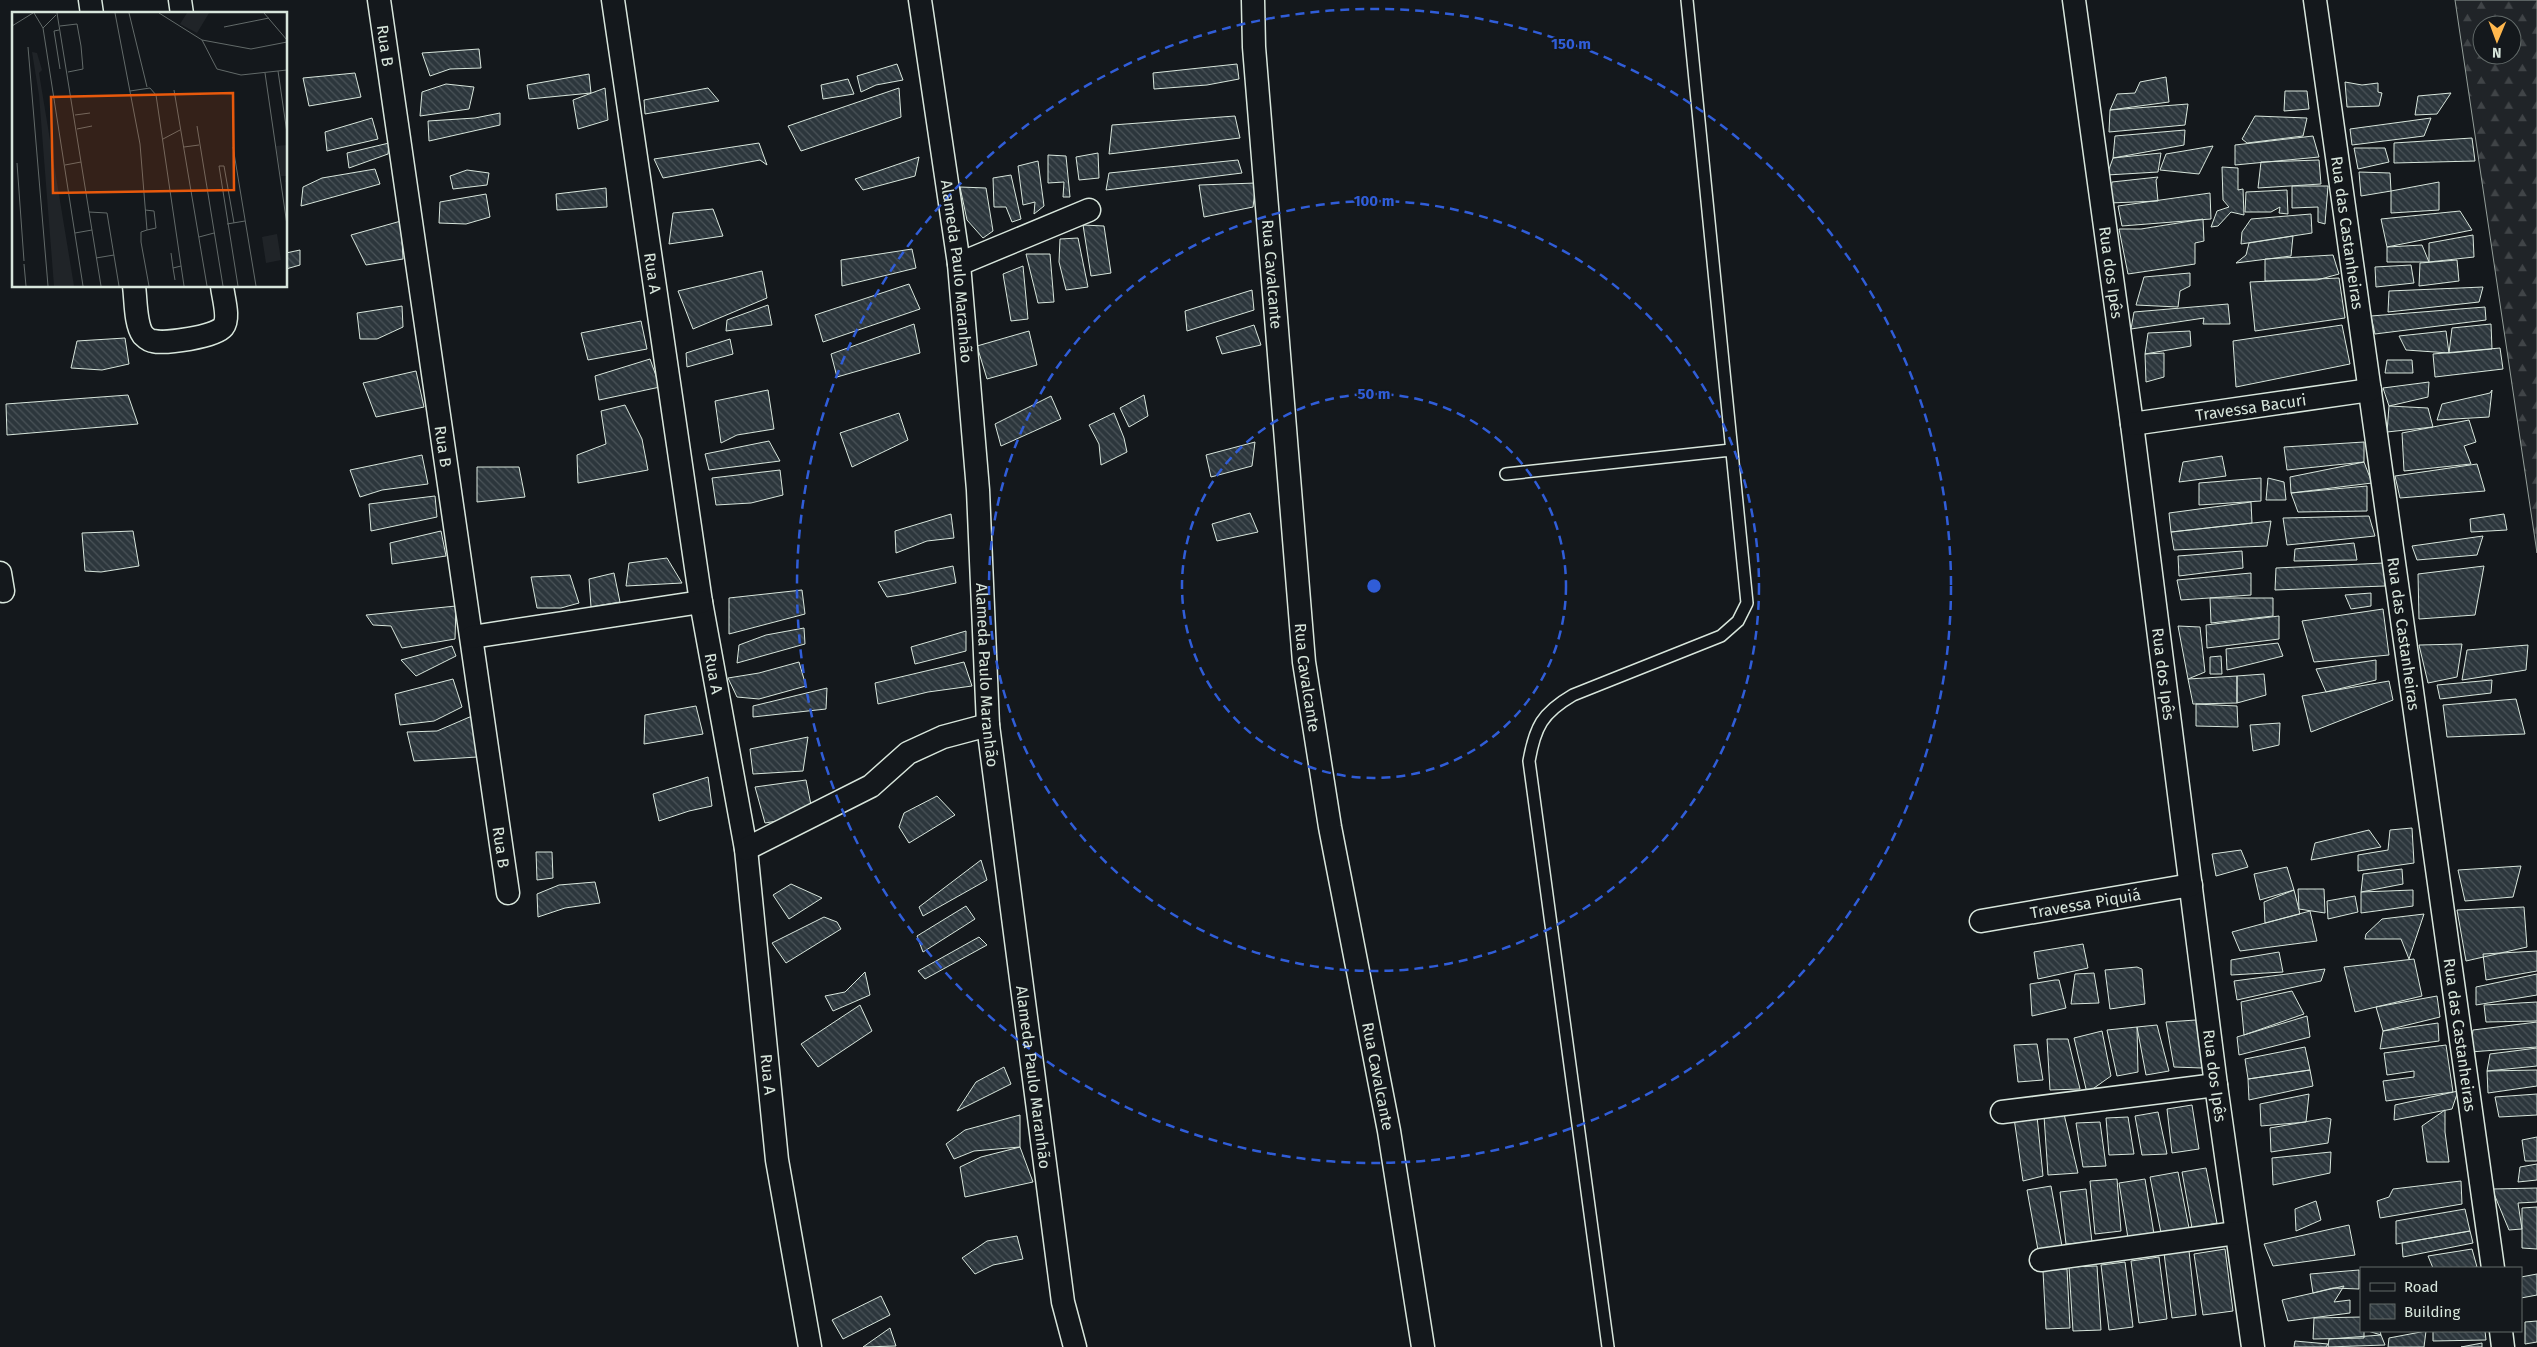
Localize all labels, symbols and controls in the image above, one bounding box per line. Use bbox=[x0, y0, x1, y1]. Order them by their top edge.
inset map bbox=[12, 12, 288, 288]
north arrow bbox=[2472, 15, 2522, 65]
street label: Rua B bbox=[373, 24, 398, 68]
text: 150 m bbox=[1551, 35, 1591, 53]
text: N bbox=[2492, 44, 2502, 61]
street label: Rua das Castanheiras bbox=[2327, 155, 2367, 311]
street label: Alameda Paulo Maranhão bbox=[937, 178, 976, 364]
text: 100 m bbox=[1354, 192, 1394, 210]
street label: Rua Cavalcante bbox=[1258, 219, 1286, 330]
street label: Rua dos Ipês bbox=[2095, 225, 2126, 320]
street label: Rua A bbox=[640, 251, 665, 296]
text: 50 m bbox=[1357, 385, 1391, 403]
street label: Travessa Bacuri bbox=[2194, 390, 2308, 425]
street label: Rua B bbox=[431, 424, 455, 469]
street label: Rua das Castanheiras bbox=[2383, 556, 2424, 712]
centre of rings bbox=[1365, 577, 1383, 595]
street label: Alameda Paulo Maranhão bbox=[972, 583, 1002, 768]
street label: Rua Cavalcante bbox=[1291, 622, 1324, 734]
street label: Rua dos Ipês bbox=[2148, 627, 2179, 721]
street label: Rua A bbox=[700, 652, 727, 696]
street label: Rua B bbox=[489, 825, 513, 870]
street label: Travessa Piquiá bbox=[2029, 885, 2142, 922]
street label: Rua das Castanheiras bbox=[2440, 957, 2480, 1113]
street label: Alameda Paulo Maranhão bbox=[1012, 984, 1055, 1170]
street label: Rua Cavalcante bbox=[1358, 1021, 1398, 1132]
street label: Rua dos Ipês bbox=[2199, 1028, 2230, 1123]
street label: Rua A bbox=[756, 1053, 780, 1097]
legend bbox=[2360, 1267, 2522, 1332]
text: Road bbox=[2404, 1278, 2439, 1296]
text: Building bbox=[2404, 1303, 2460, 1321]

